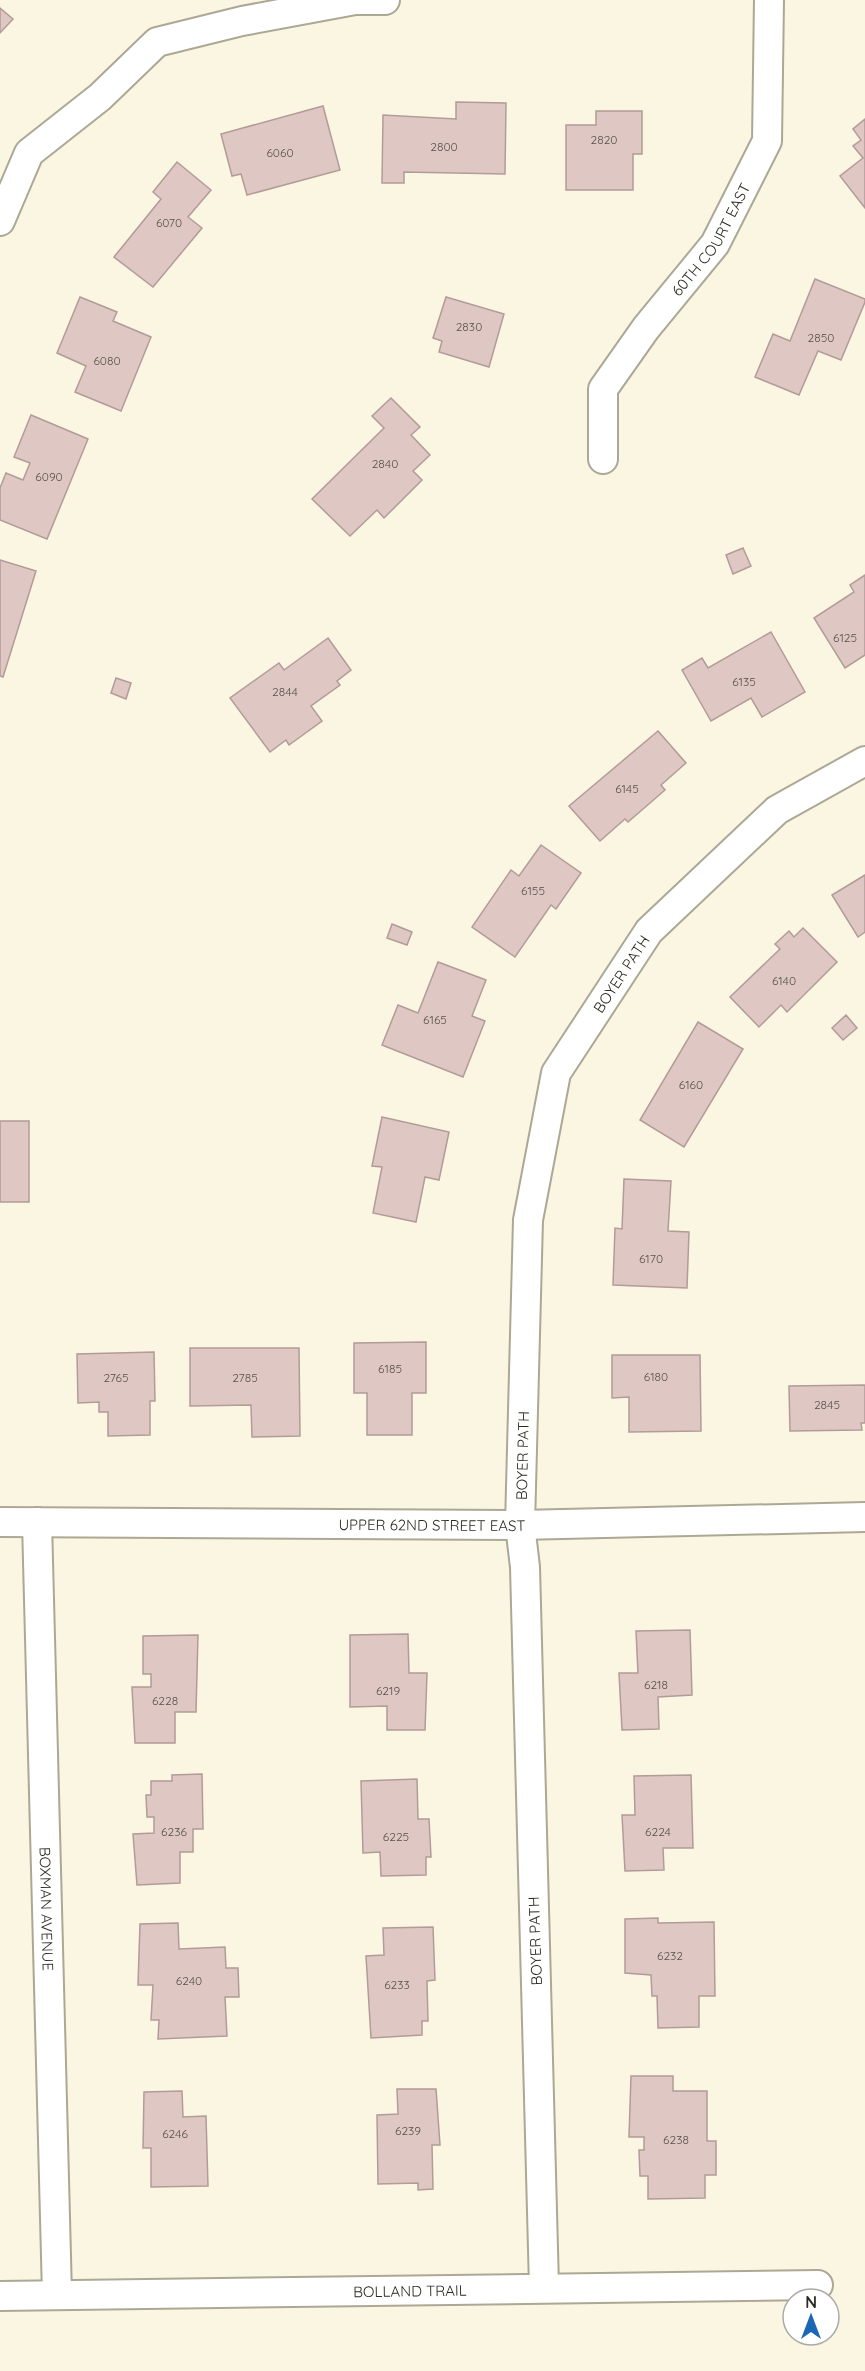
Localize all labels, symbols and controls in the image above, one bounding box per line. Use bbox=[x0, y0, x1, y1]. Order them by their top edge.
house number: 2820 bbox=[591, 132, 617, 147]
house number: 2800 bbox=[430, 139, 458, 154]
house number: 6060 bbox=[266, 145, 294, 160]
street label: 60TH COURT EAST bbox=[667, 180, 754, 300]
house number: 6070 bbox=[156, 215, 182, 230]
house number: 2830 bbox=[456, 319, 482, 334]
house number: 2850 bbox=[808, 330, 834, 345]
house number: 6080 bbox=[93, 353, 121, 368]
house number: 2840 bbox=[372, 456, 398, 471]
house number: 6090 bbox=[35, 469, 63, 484]
house number: 6125 bbox=[833, 630, 857, 645]
house number: 6135 bbox=[732, 674, 756, 689]
house number: 2844 bbox=[272, 684, 298, 699]
house number: 6145 bbox=[615, 781, 639, 796]
house number: 6155 bbox=[521, 883, 545, 898]
street label: BOYER PATH bbox=[589, 931, 653, 1016]
house number: 6140 bbox=[772, 973, 796, 988]
house number: 6165 bbox=[423, 1012, 447, 1027]
house number: 6160 bbox=[679, 1077, 703, 1092]
house number: 6170 bbox=[639, 1251, 663, 1266]
house number: 6185 bbox=[378, 1361, 402, 1376]
house number: 6180 bbox=[644, 1369, 668, 1384]
house number: 2765 bbox=[103, 1370, 129, 1385]
house number: 2785 bbox=[232, 1370, 258, 1385]
house number: 2845 bbox=[814, 1397, 840, 1412]
street label: BOYER PATH bbox=[511, 1411, 532, 1500]
street label: UPPER 62ND STREET EAST bbox=[338, 1514, 526, 1535]
house number: 6218 bbox=[644, 1677, 668, 1692]
house number: 6219 bbox=[376, 1683, 400, 1698]
house number: 6228 bbox=[152, 1693, 178, 1708]
house number: 6236 bbox=[161, 1824, 187, 1839]
house number: 6224 bbox=[645, 1824, 671, 1839]
house number: 6225 bbox=[383, 1829, 409, 1844]
street label: BOXMAN AVENUE bbox=[36, 1847, 58, 1971]
street label: BOYER PATH bbox=[524, 1896, 546, 1986]
house number: 6232 bbox=[657, 1948, 683, 1963]
house number: 6240 bbox=[176, 1973, 202, 1988]
house number: 6233 bbox=[384, 1977, 410, 1992]
house number: 6239 bbox=[395, 2123, 421, 2138]
house number: 6246 bbox=[162, 2126, 188, 2141]
house number: 6238 bbox=[663, 2132, 689, 2147]
street label: BOLLAND TRAIL bbox=[353, 2280, 467, 2301]
north arrow bbox=[781, 2287, 841, 2347]
text: N bbox=[805, 2292, 817, 2312]

